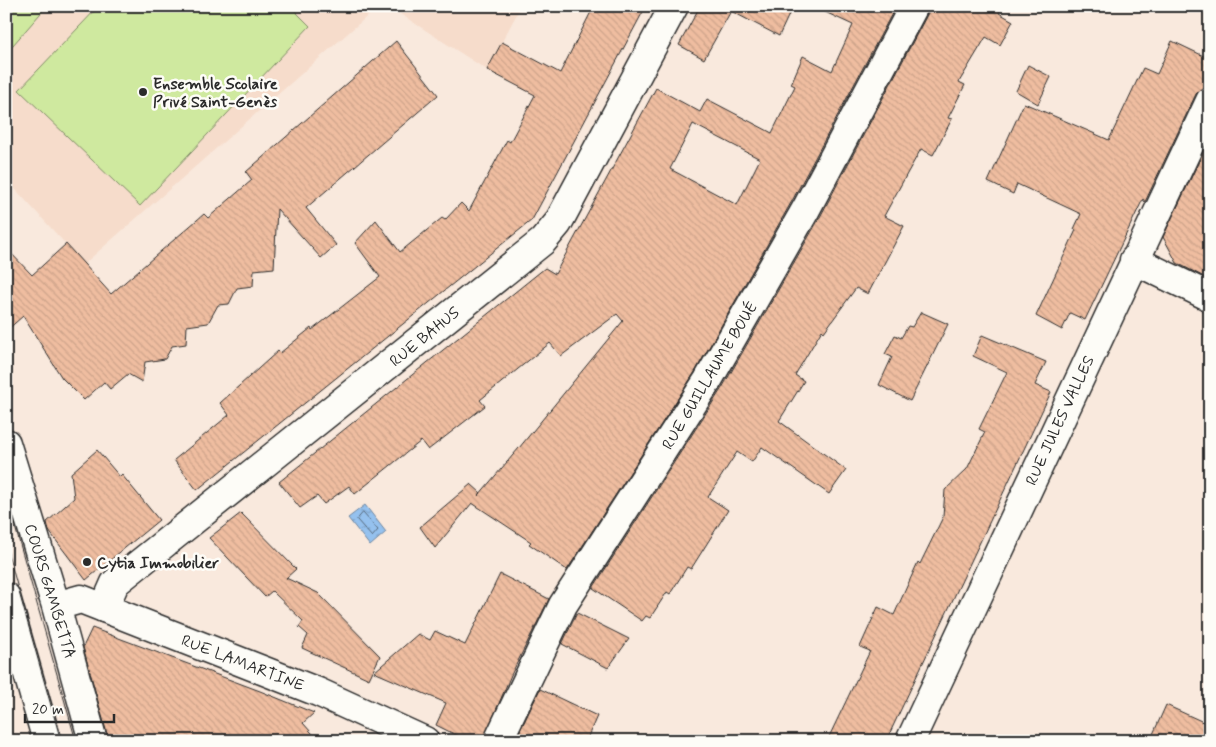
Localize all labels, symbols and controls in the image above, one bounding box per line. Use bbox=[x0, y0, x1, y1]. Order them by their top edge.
place label: Ensemble Scolaire Privé Saint-Genès bbox=[153, 74, 278, 113]
marker: Ensemble Scolaire Privé Saint-Genès bbox=[137, 86, 149, 98]
street label: RUE GUILLAUME BOUÉ bbox=[658, 298, 763, 454]
street label: RUE BAHUS bbox=[386, 303, 464, 372]
street label: RUE JULES VALLES bbox=[1021, 352, 1100, 489]
street label: COURS GAMBETTA bbox=[19, 521, 80, 661]
place label: Cytia Immobilier bbox=[97, 553, 219, 574]
marker: Cytia Immobilier bbox=[81, 556, 93, 568]
street label: RUE LAMARTINE bbox=[178, 630, 307, 697]
scale bar bbox=[25, 692, 114, 724]
text: 20 m bbox=[32, 700, 64, 720]

